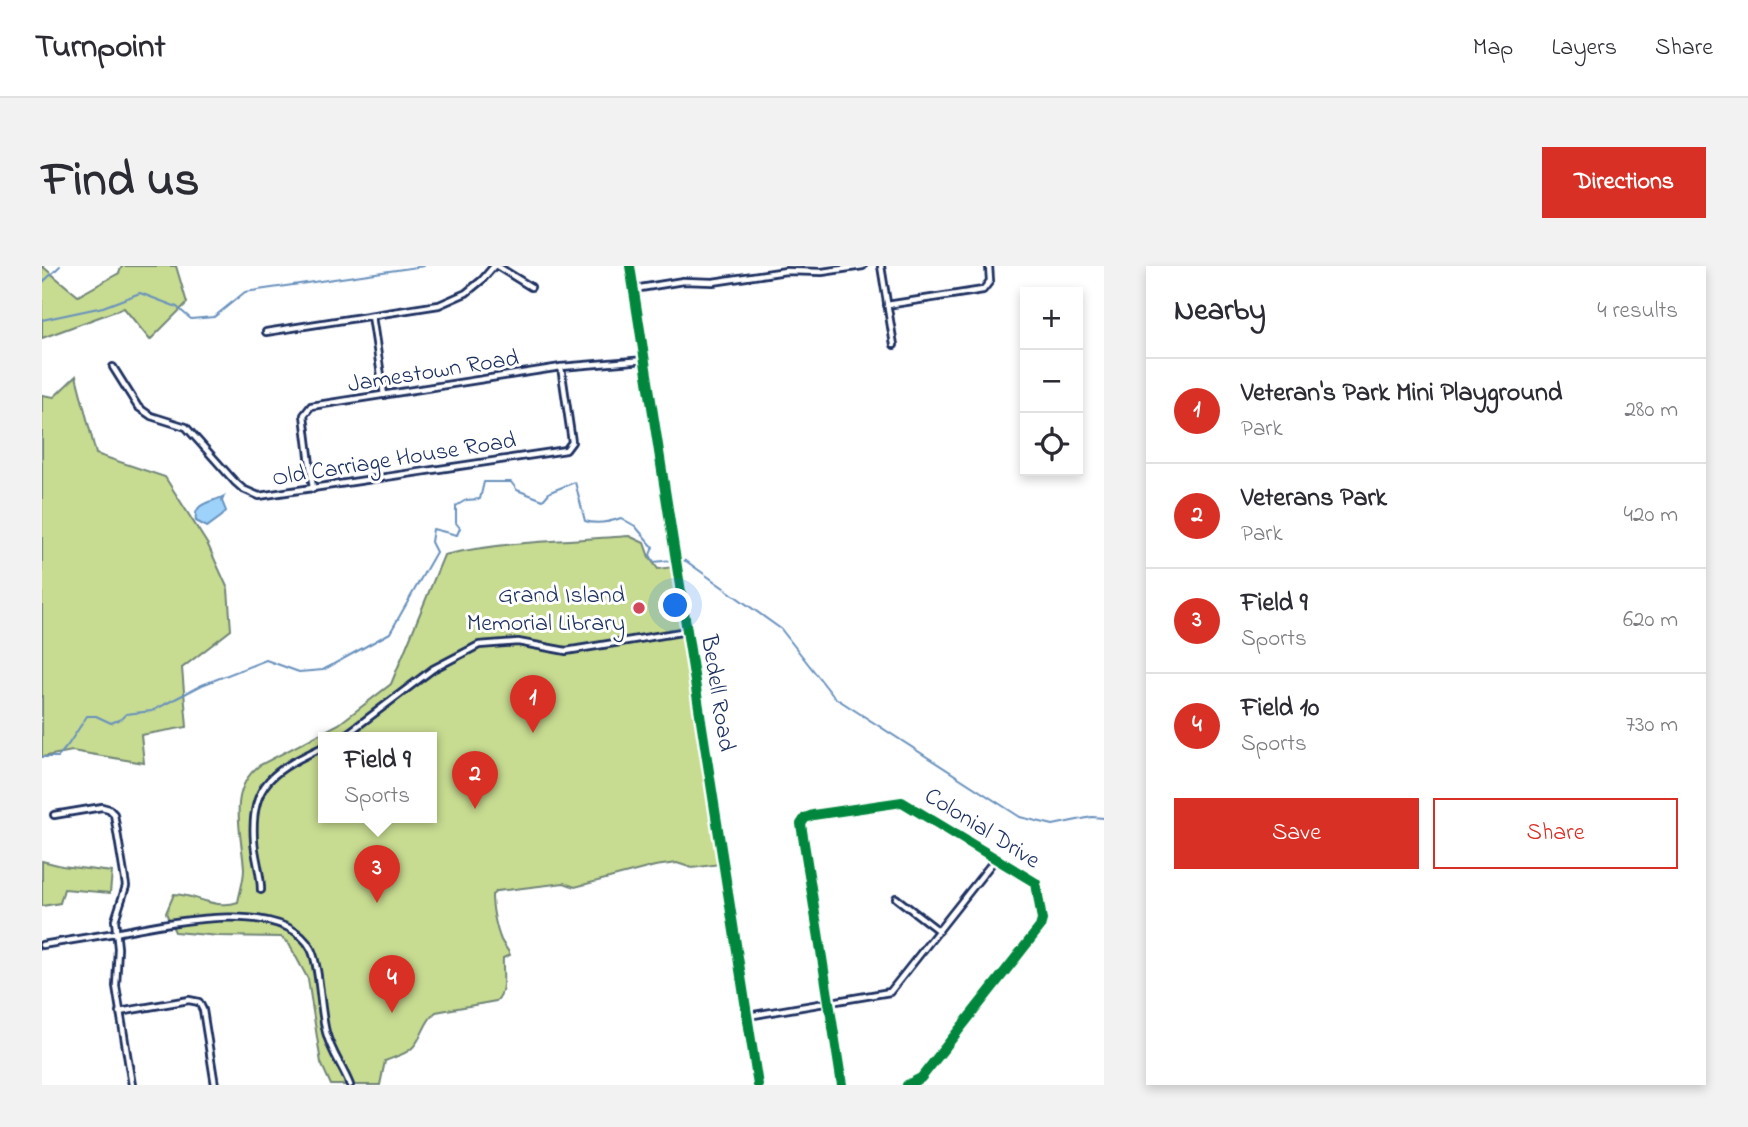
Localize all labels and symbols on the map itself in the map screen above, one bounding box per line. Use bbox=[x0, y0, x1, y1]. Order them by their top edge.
street label: Jamestown Road bbox=[345, 342, 522, 403]
street label: Old Carriage House Road bbox=[270, 424, 519, 497]
place label: Grand Island Memorial Library bbox=[467, 579, 626, 643]
your location bbox=[658, 588, 692, 622]
marker: Grand Island Memorial Library bbox=[631, 600, 647, 616]
street label: Bedell Road bbox=[690, 632, 743, 755]
pin: 1 bbox=[510, 675, 556, 733]
pin: 2 bbox=[452, 751, 498, 809]
street label: Colonial Drive bbox=[917, 780, 1047, 879]
pin: 3 bbox=[354, 845, 400, 903]
pin: 4 bbox=[369, 955, 415, 1013]

